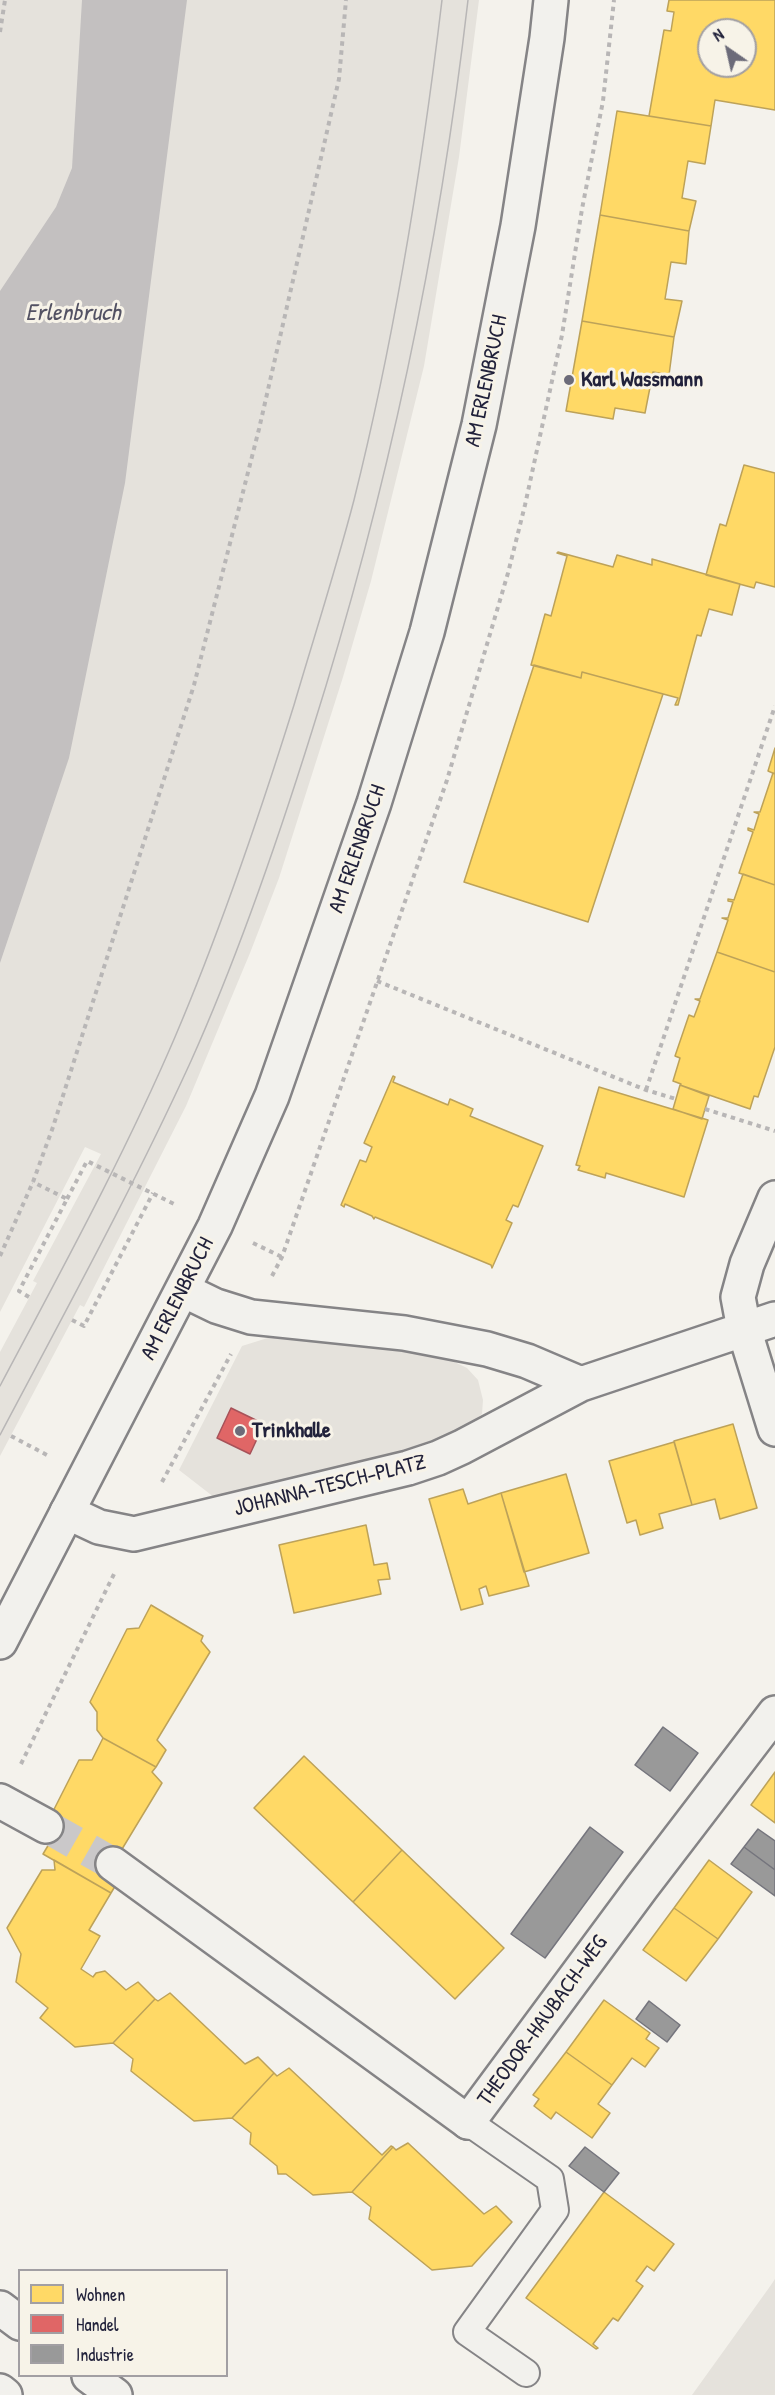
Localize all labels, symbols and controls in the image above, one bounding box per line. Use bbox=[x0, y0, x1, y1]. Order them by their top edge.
north arrow bbox=[697, 18, 757, 78]
text: N bbox=[708, 23, 728, 46]
water label: Erlenbruch bbox=[26, 300, 120, 328]
street label: AM ERLENBRUCH bbox=[460, 313, 514, 449]
place label: Karl Wassmann bbox=[581, 367, 703, 393]
marker: Karl Wassmann bbox=[562, 373, 576, 387]
street label: AM ERLENBRUCH bbox=[324, 781, 392, 917]
street label: AM ERLENBRUCH bbox=[136, 1233, 220, 1365]
place label: Trinkhalle bbox=[252, 1418, 331, 1444]
marker: Trinkhalle bbox=[233, 1424, 247, 1438]
street label: JOHANNA-TESCH-PLATZ bbox=[231, 1449, 429, 1523]
street label: THEODOR-HAUBACH-WEG bbox=[472, 1931, 614, 2111]
legend bbox=[18, 2269, 228, 2377]
text: Wohnen bbox=[76, 2282, 125, 2307]
text: Handel bbox=[76, 2312, 119, 2337]
text: Industrie bbox=[76, 2342, 134, 2367]

